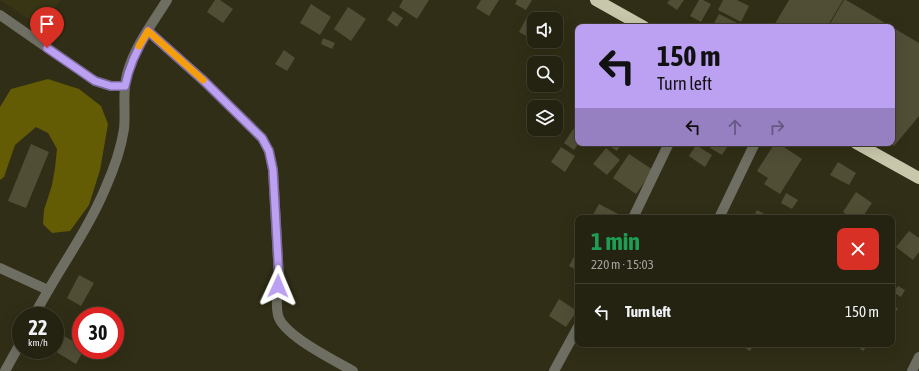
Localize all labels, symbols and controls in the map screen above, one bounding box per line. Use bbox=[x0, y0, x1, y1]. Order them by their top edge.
pin bbox=[30, 7.0, 64, 48]
map controls bbox=[527, 12, 563, 136]
button: sound bbox=[527, 12, 563, 48]
icon: arrive bbox=[36, 13, 58, 35]
icon: left bbox=[591, 40, 643, 92]
text: 150 m bbox=[657, 40, 720, 72]
button: search bbox=[527, 56, 563, 92]
text: Turn left bbox=[657, 73, 712, 94]
button: layers bbox=[527, 100, 563, 136]
icon: left bbox=[682, 116, 704, 138]
icon: ahead bbox=[724, 116, 746, 138]
icon: right bbox=[766, 116, 788, 138]
text: 1 min bbox=[591, 228, 640, 255]
button: close bbox=[837, 228, 879, 270]
text: 220 m · 15:03 bbox=[591, 257, 654, 272]
position arrow bbox=[257, 265, 299, 307]
icon: left bbox=[591, 301, 613, 323]
text: Turn left bbox=[625, 303, 671, 320]
text: 150 m bbox=[845, 303, 879, 320]
speed limit sign: 30 bbox=[72, 307, 124, 359]
text: 22 bbox=[29, 316, 47, 339]
text: km/h bbox=[28, 337, 48, 348]

